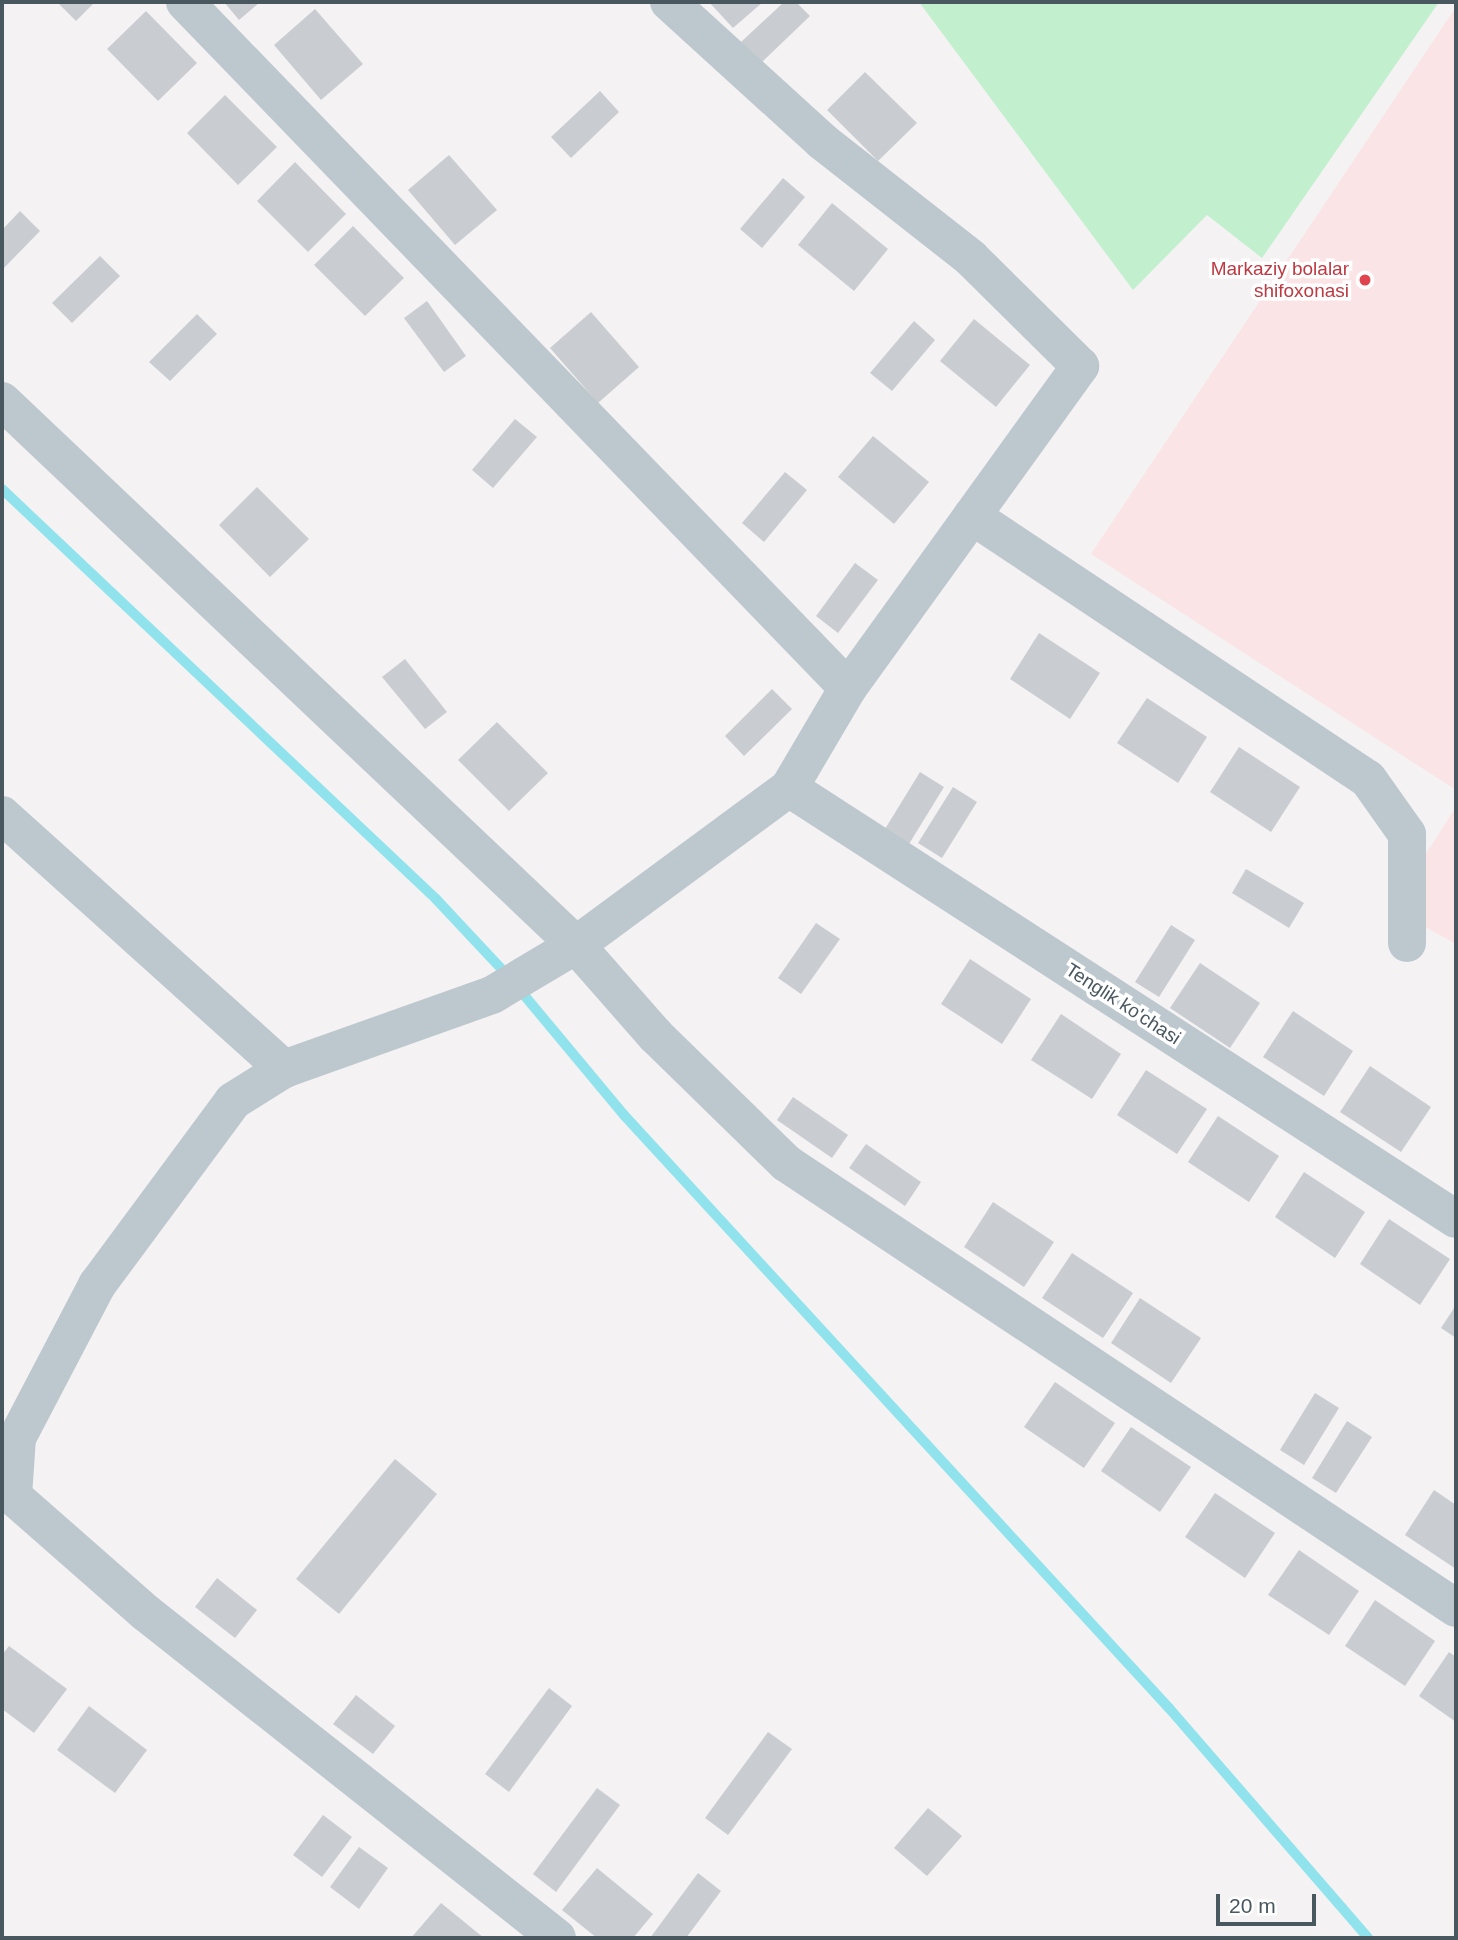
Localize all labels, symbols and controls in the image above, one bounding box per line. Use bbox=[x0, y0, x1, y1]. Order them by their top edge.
place label: Markaziy bolalar shifoxonasi bbox=[1211, 258, 1349, 302]
marker: Markaziy bolalar shifoxonasi bbox=[1355, 270, 1375, 290]
street label: Tenglik ko'chasi bbox=[1061, 958, 1185, 1050]
scale bar bbox=[1220, 1881, 1320, 1925]
text: 20 m bbox=[1229, 1894, 1276, 1917]

